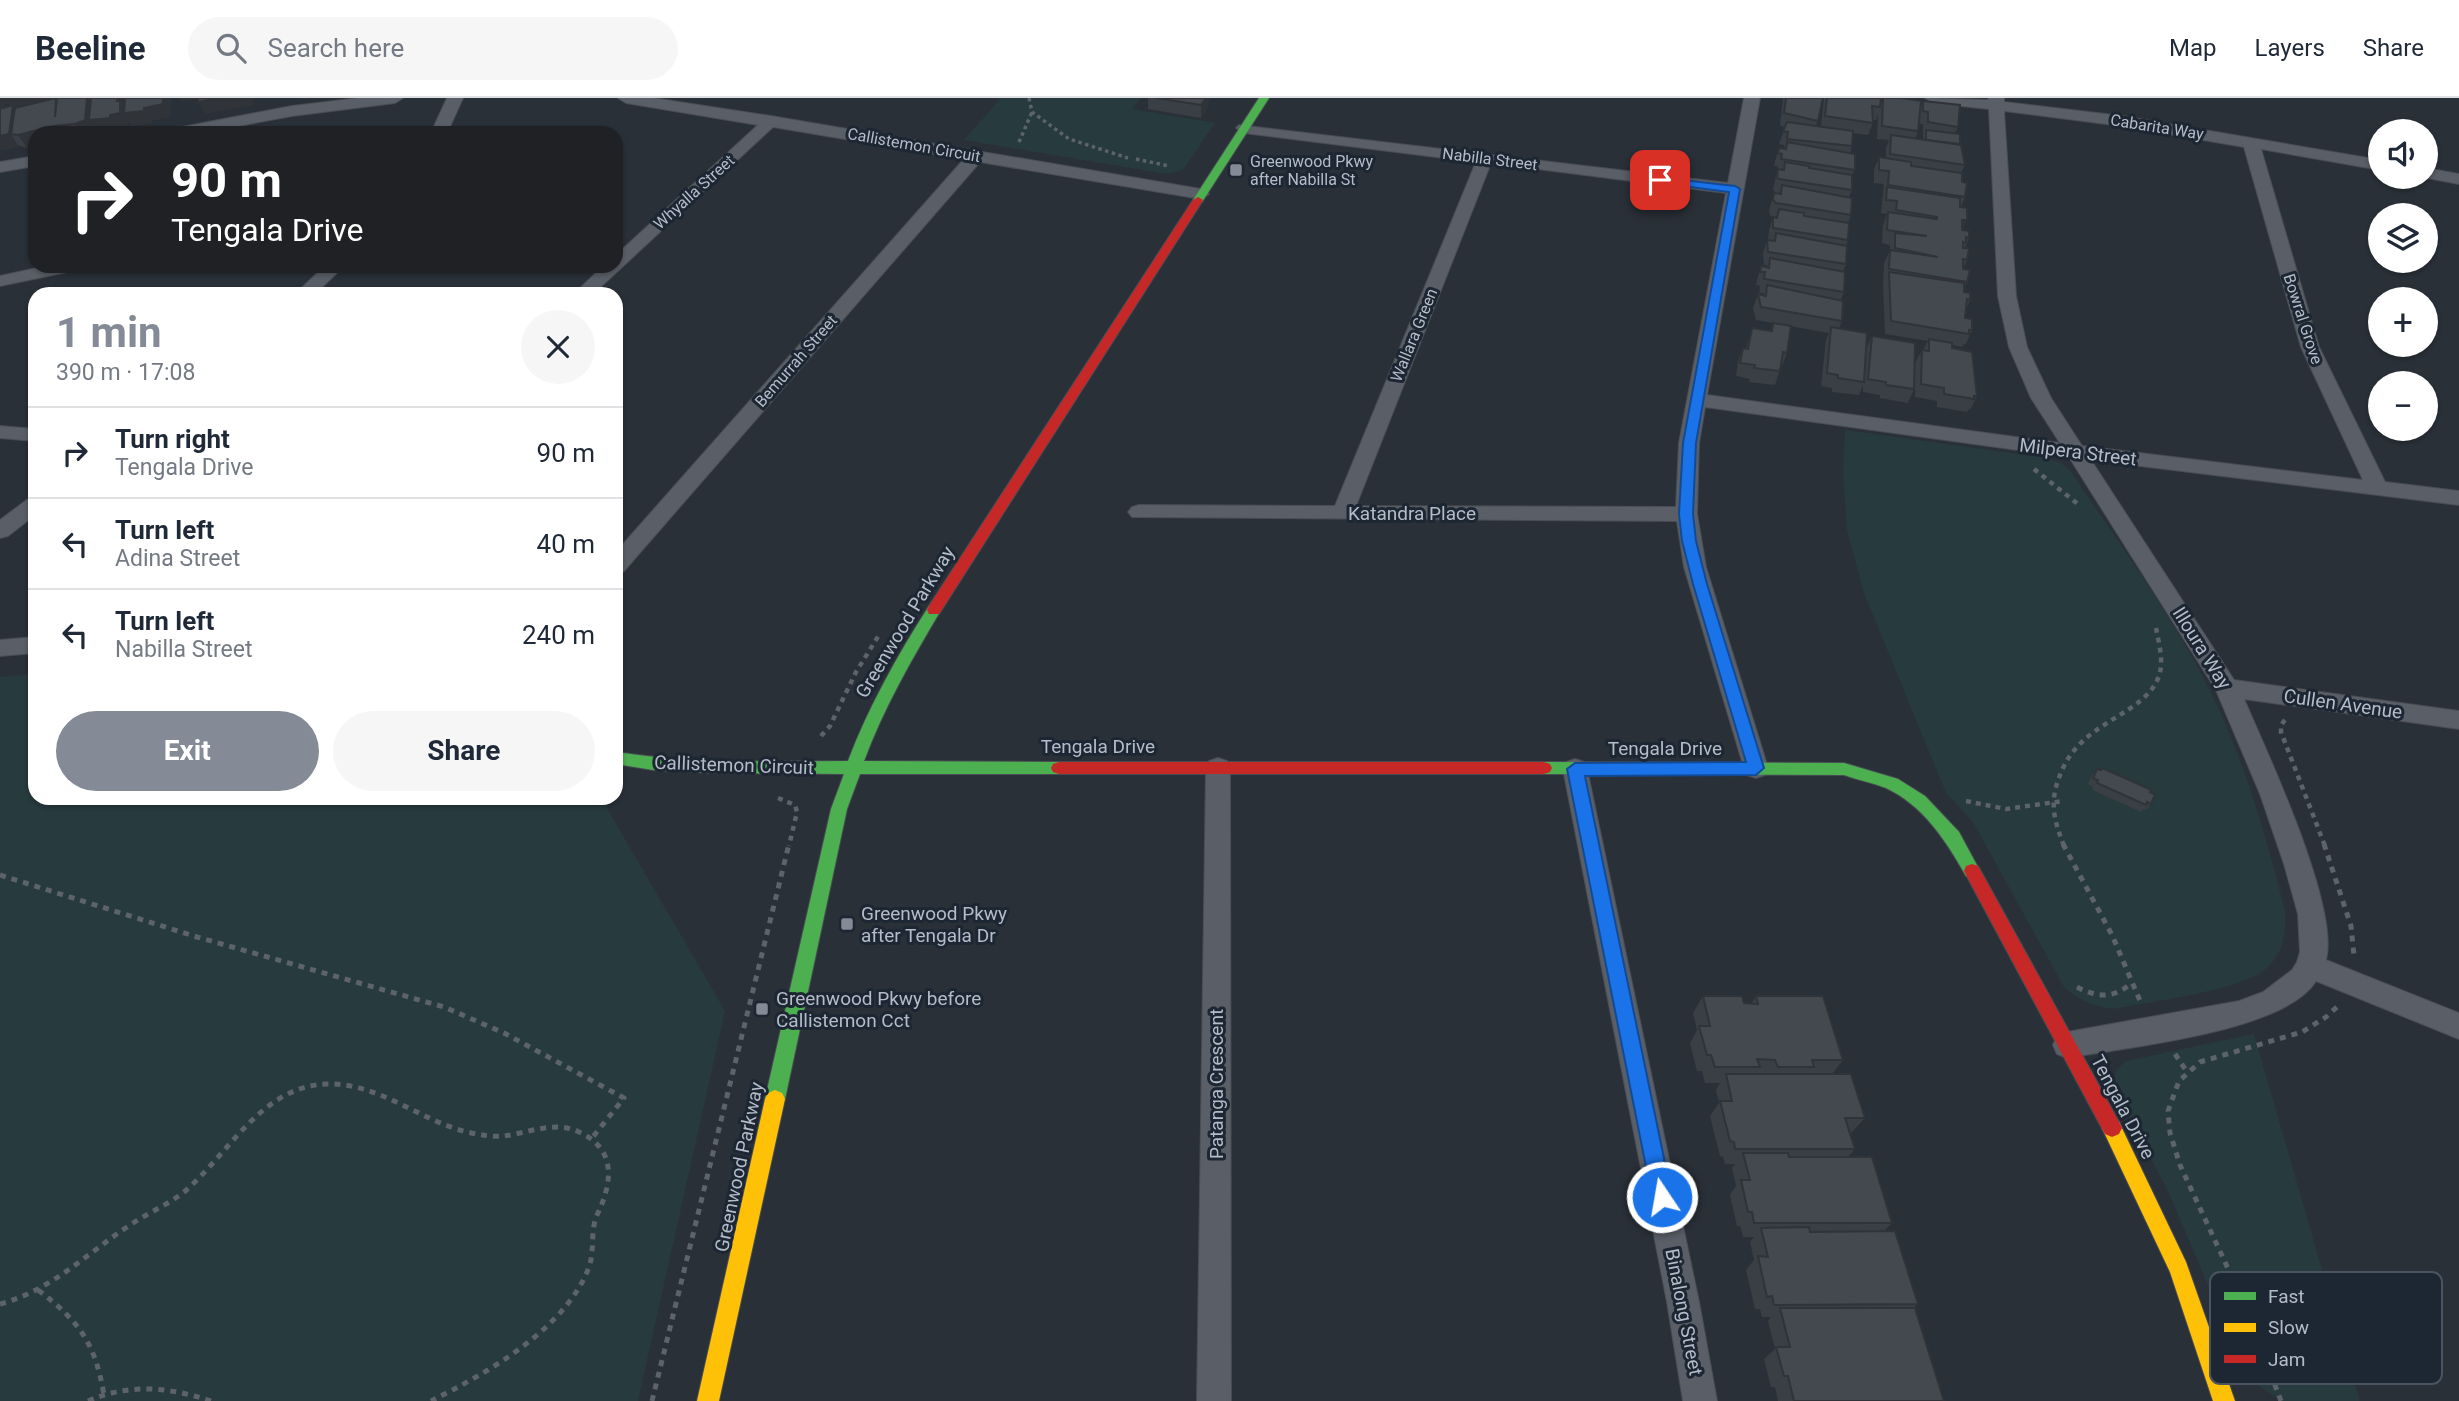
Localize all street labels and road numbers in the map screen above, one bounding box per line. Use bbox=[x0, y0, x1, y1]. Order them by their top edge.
street label: Cabarita Way bbox=[2109, 110, 2205, 144]
street label: Callistemon Circuit bbox=[846, 124, 982, 166]
street label: Nabilla Street bbox=[1441, 144, 1539, 174]
street label: Whyalla Street bbox=[650, 151, 738, 233]
street label: Bowral Grove bbox=[2279, 271, 2327, 367]
street label: Wallara Green bbox=[1387, 286, 1441, 384]
street label: Bemurrah Street bbox=[751, 311, 841, 411]
street label: Milpera Street bbox=[2018, 433, 2138, 471]
street label: Katandra Place bbox=[1348, 502, 1476, 525]
street label: Greenwood Parkway bbox=[851, 542, 959, 702]
street label: Illoura Way bbox=[2168, 603, 2236, 693]
street label: Cullen Avenue bbox=[2282, 684, 2404, 724]
street label: Tengala Drive bbox=[1041, 735, 1155, 758]
street label: Tengala Drive bbox=[1608, 737, 1722, 760]
street label: Callistemon Circuit bbox=[654, 751, 814, 779]
street label: Patanga Crescent bbox=[1205, 1009, 1228, 1159]
street label: Tengala Drive bbox=[2086, 1051, 2160, 1163]
street label: Greenwood Parkway bbox=[710, 1080, 768, 1254]
street label: Binalong Street bbox=[1660, 1247, 1708, 1377]

